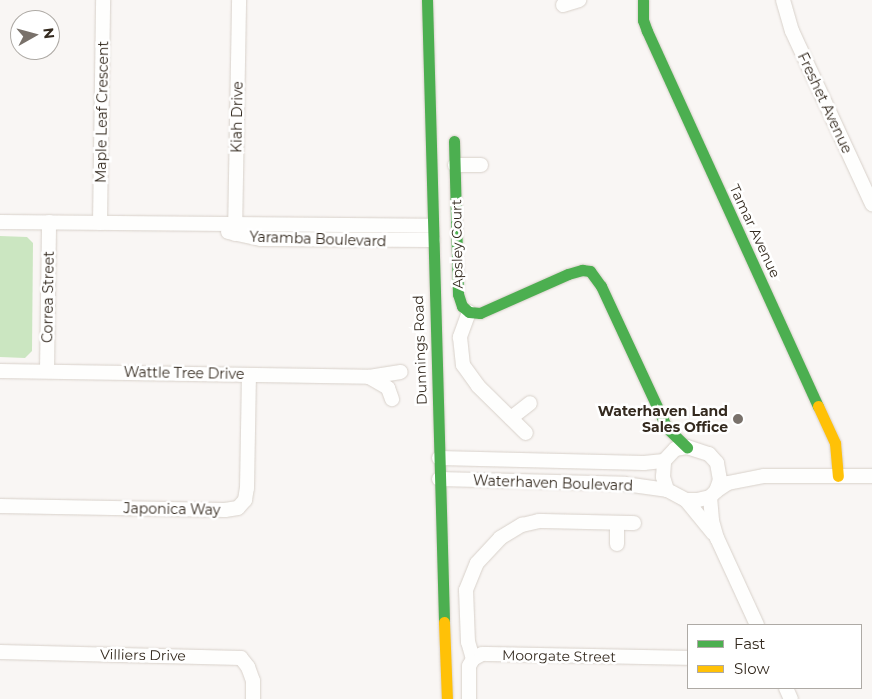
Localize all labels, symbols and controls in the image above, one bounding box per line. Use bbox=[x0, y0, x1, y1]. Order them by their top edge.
north arrow bbox=[10, 10, 60, 60]
text: N bbox=[39, 27, 59, 40]
street label: Maple Leaf Crescent bbox=[92, 41, 112, 183]
street label: Freshet Avenue bbox=[794, 50, 856, 156]
street label: Kiah Drive bbox=[228, 81, 246, 153]
street label: Tamar Avenue bbox=[726, 182, 784, 280]
street label: Apsley Court bbox=[448, 199, 466, 289]
street label: Yaramba Boulevard bbox=[249, 228, 387, 250]
street label: Correa Street bbox=[39, 251, 57, 343]
street label: Dunnings Road bbox=[410, 295, 430, 405]
street label: Wattle Tree Drive bbox=[124, 364, 244, 382]
place label: Waterhaven Land Sales Office bbox=[598, 403, 728, 436]
marker: Waterhaven Land Sales Office bbox=[732, 413, 744, 425]
street label: Waterhaven Boulevard bbox=[473, 472, 633, 494]
street label: Japonica Way bbox=[123, 500, 221, 518]
legend bbox=[687, 624, 862, 689]
text: Fast bbox=[734, 634, 765, 653]
street label: Villiers Drive bbox=[100, 646, 186, 664]
street label: Moorgate Street bbox=[502, 647, 616, 665]
text: Slow bbox=[734, 659, 770, 678]

